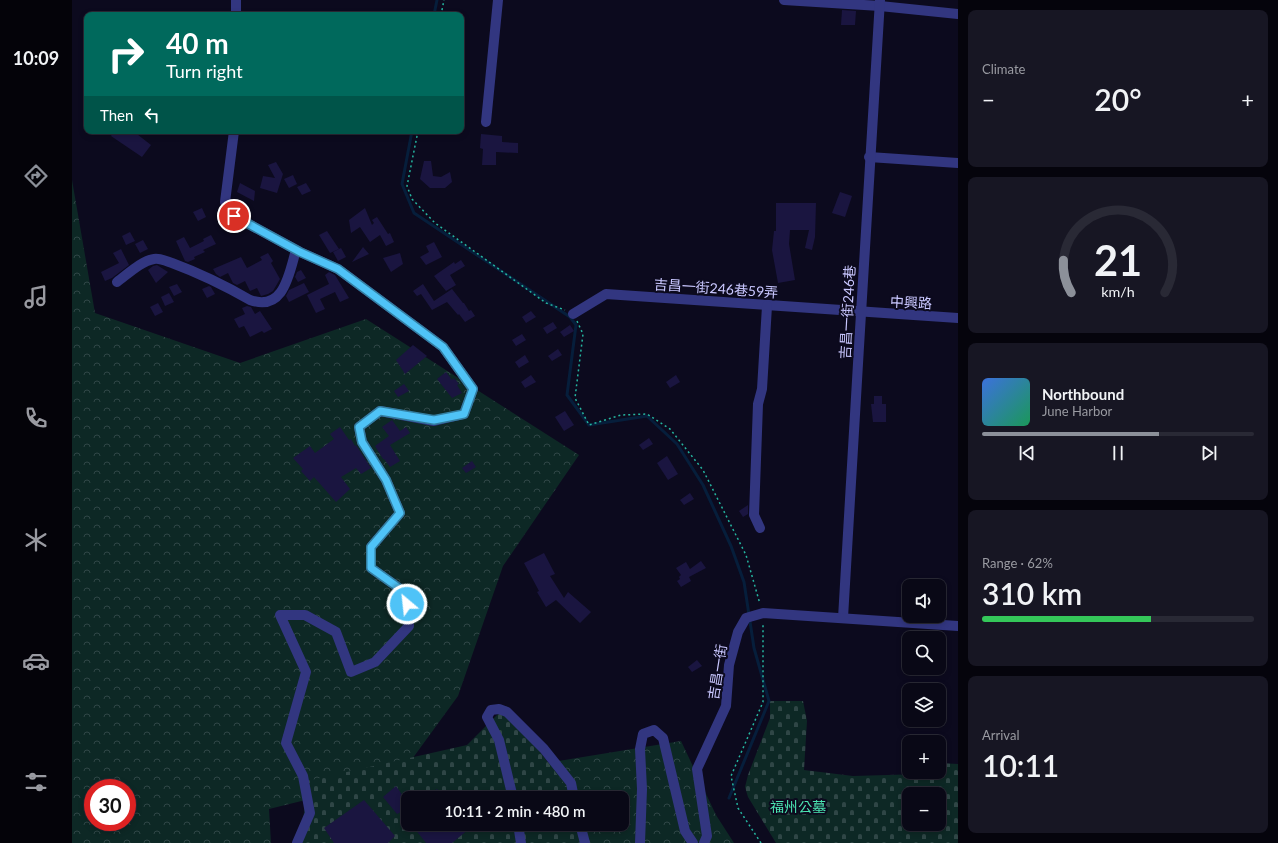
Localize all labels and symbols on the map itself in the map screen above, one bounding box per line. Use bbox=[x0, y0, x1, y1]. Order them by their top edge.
pin bbox=[217, 199, 251, 233]
street label: 吉昌一街246巷 bbox=[836, 264, 858, 360]
street label: 吉昌一街246巷59弄 bbox=[653, 275, 779, 301]
street label: 中興路 bbox=[890, 292, 932, 312]
position arrow bbox=[386, 583, 428, 625]
street label: 吉昌一街 bbox=[704, 643, 730, 701]
speed limit sign: 30 bbox=[84, 779, 136, 831]
park label: 福州公墓 bbox=[770, 798, 826, 815]

